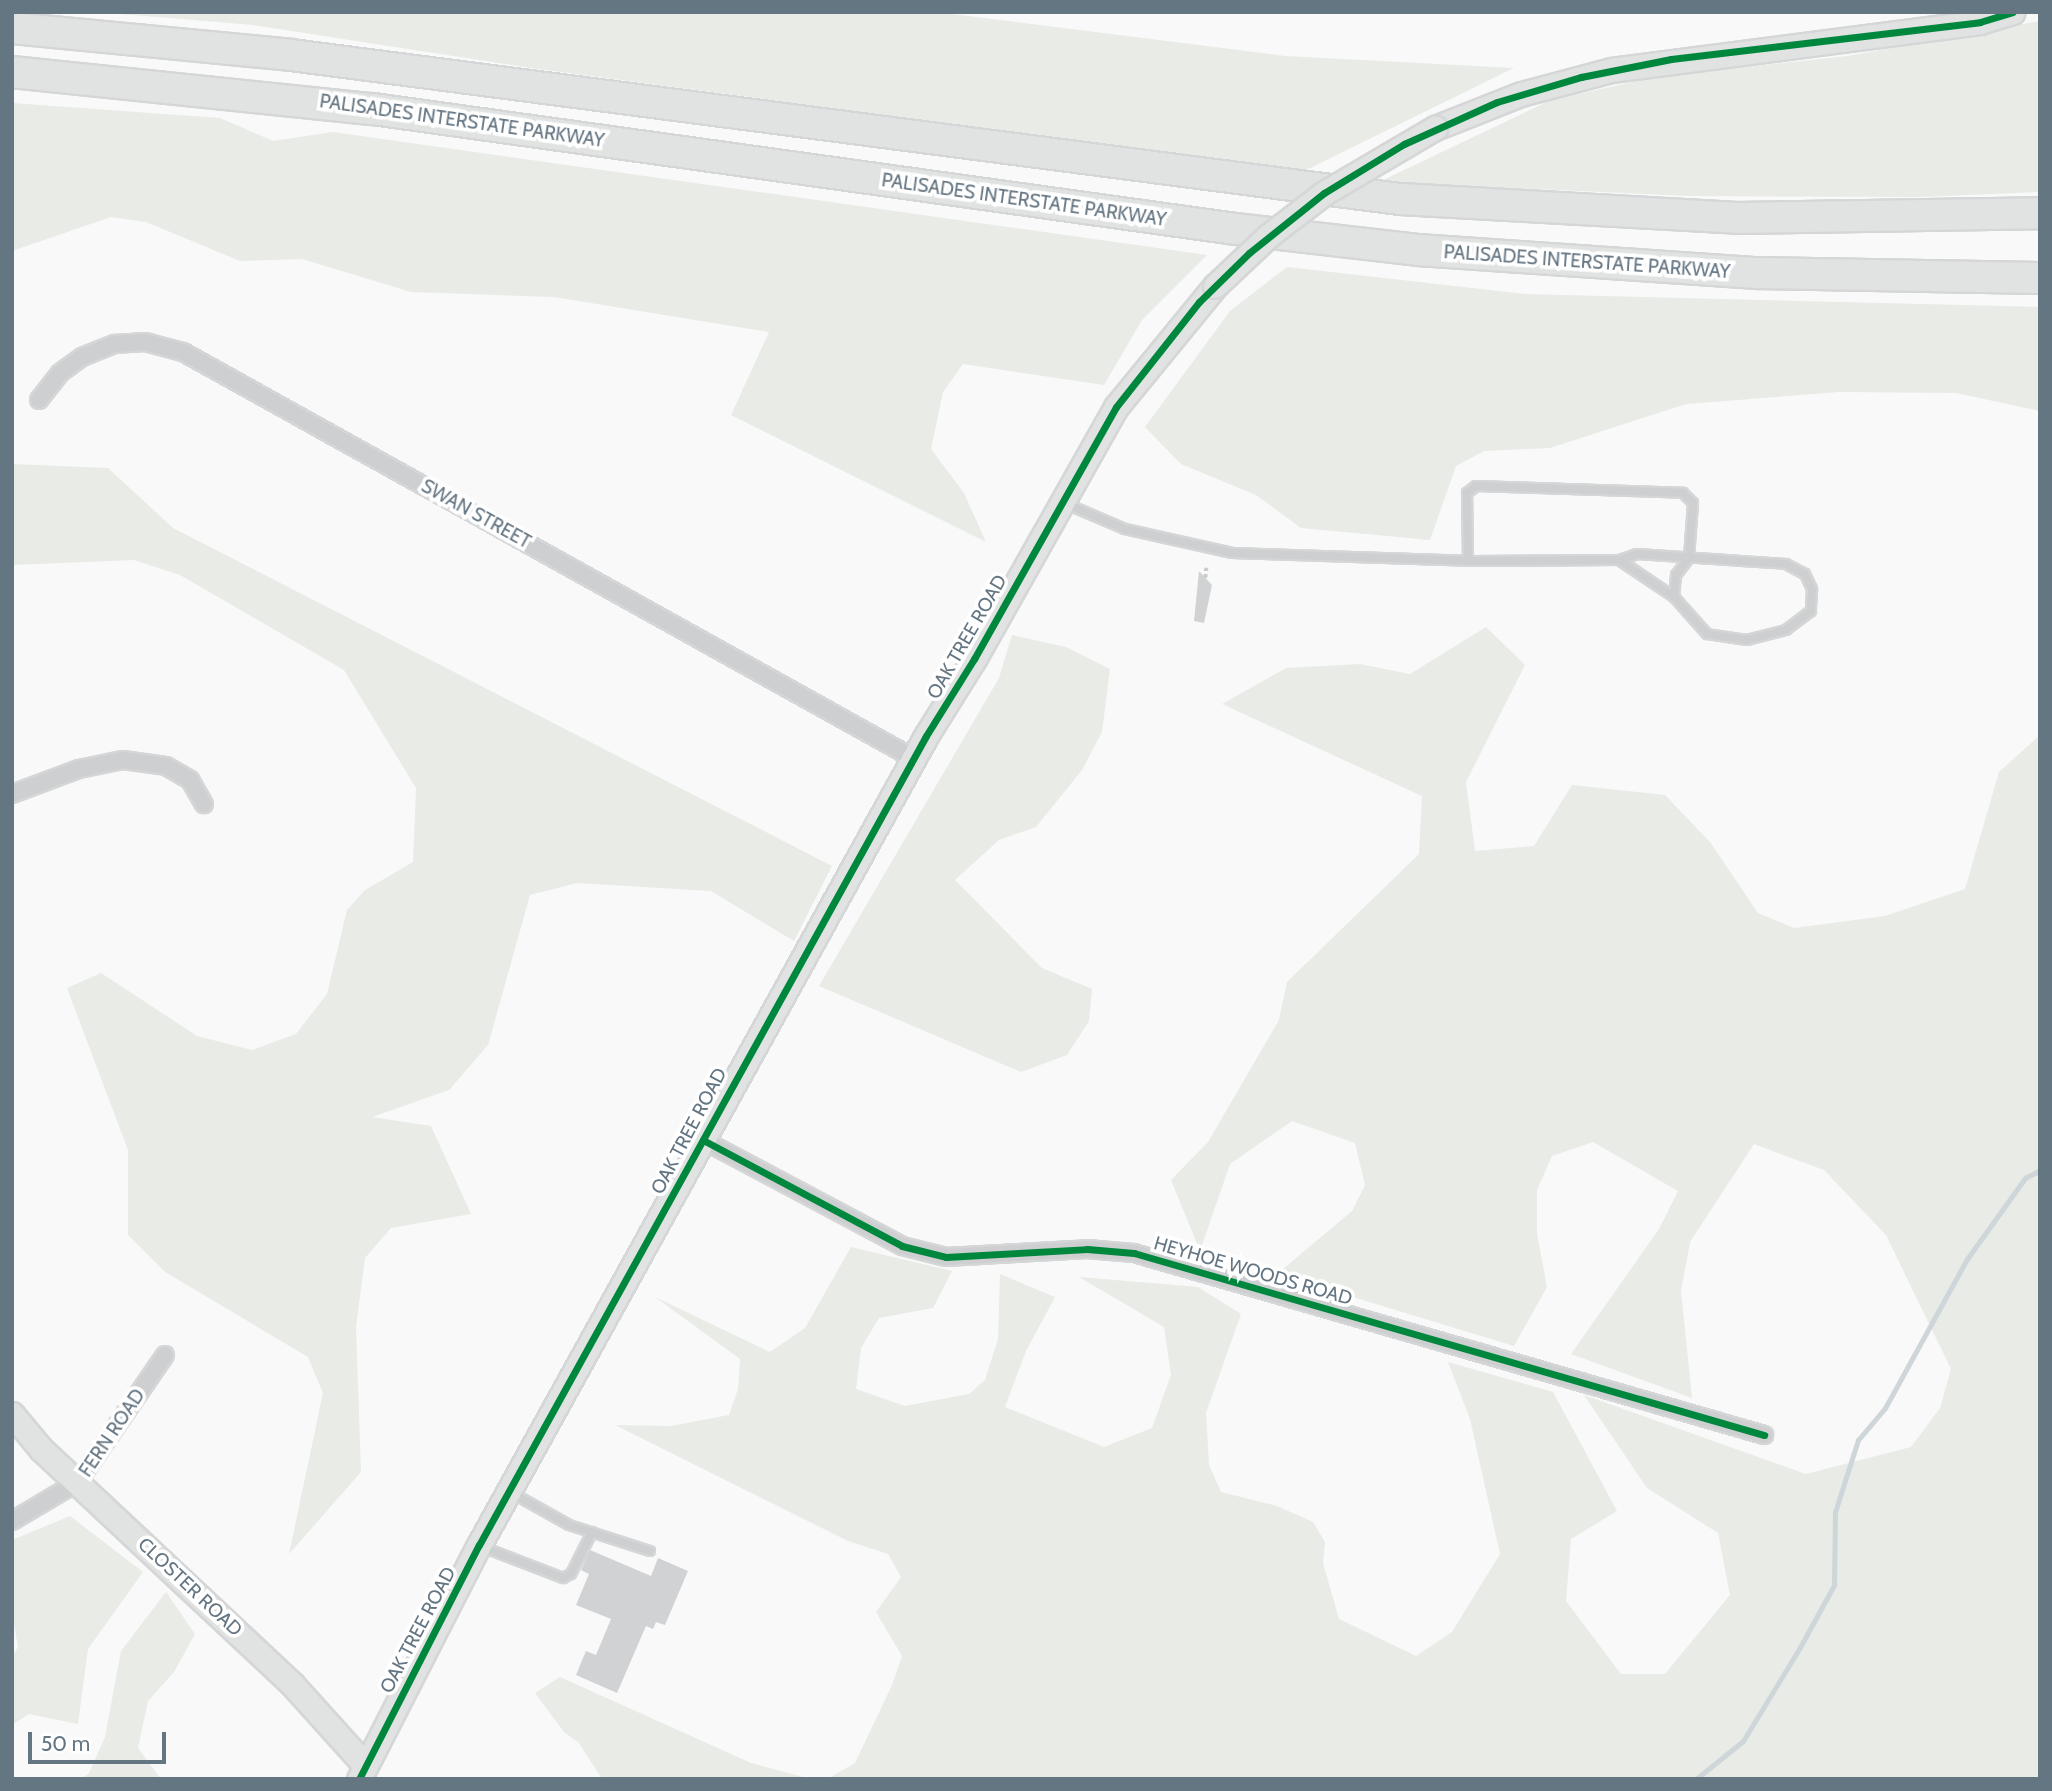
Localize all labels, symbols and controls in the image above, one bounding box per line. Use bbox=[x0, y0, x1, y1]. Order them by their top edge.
street label: PALISADES INTERSTATE PARKWAY bbox=[318, 90, 606, 152]
street label: PALISADES INTERSTATE PARKWAY bbox=[880, 169, 1168, 231]
street label: PALISADES INTERSTATE PARKWAY bbox=[1443, 241, 1731, 283]
street label: SWAN STREET bbox=[417, 475, 535, 553]
street label: OAK TREE ROAD bbox=[922, 571, 1012, 703]
street label: OAK TREE ROAD bbox=[646, 1064, 732, 1198]
street label: HEYHOE WOODS ROAD bbox=[1151, 1232, 1355, 1310]
street label: FERN ROAD bbox=[74, 1385, 150, 1481]
street label: CLOSTER ROAD bbox=[133, 1533, 247, 1641]
street label: OAK TREE ROAD bbox=[375, 1563, 461, 1697]
scale bar bbox=[32, 1718, 170, 1762]
text: 50 m bbox=[41, 1731, 90, 1756]

